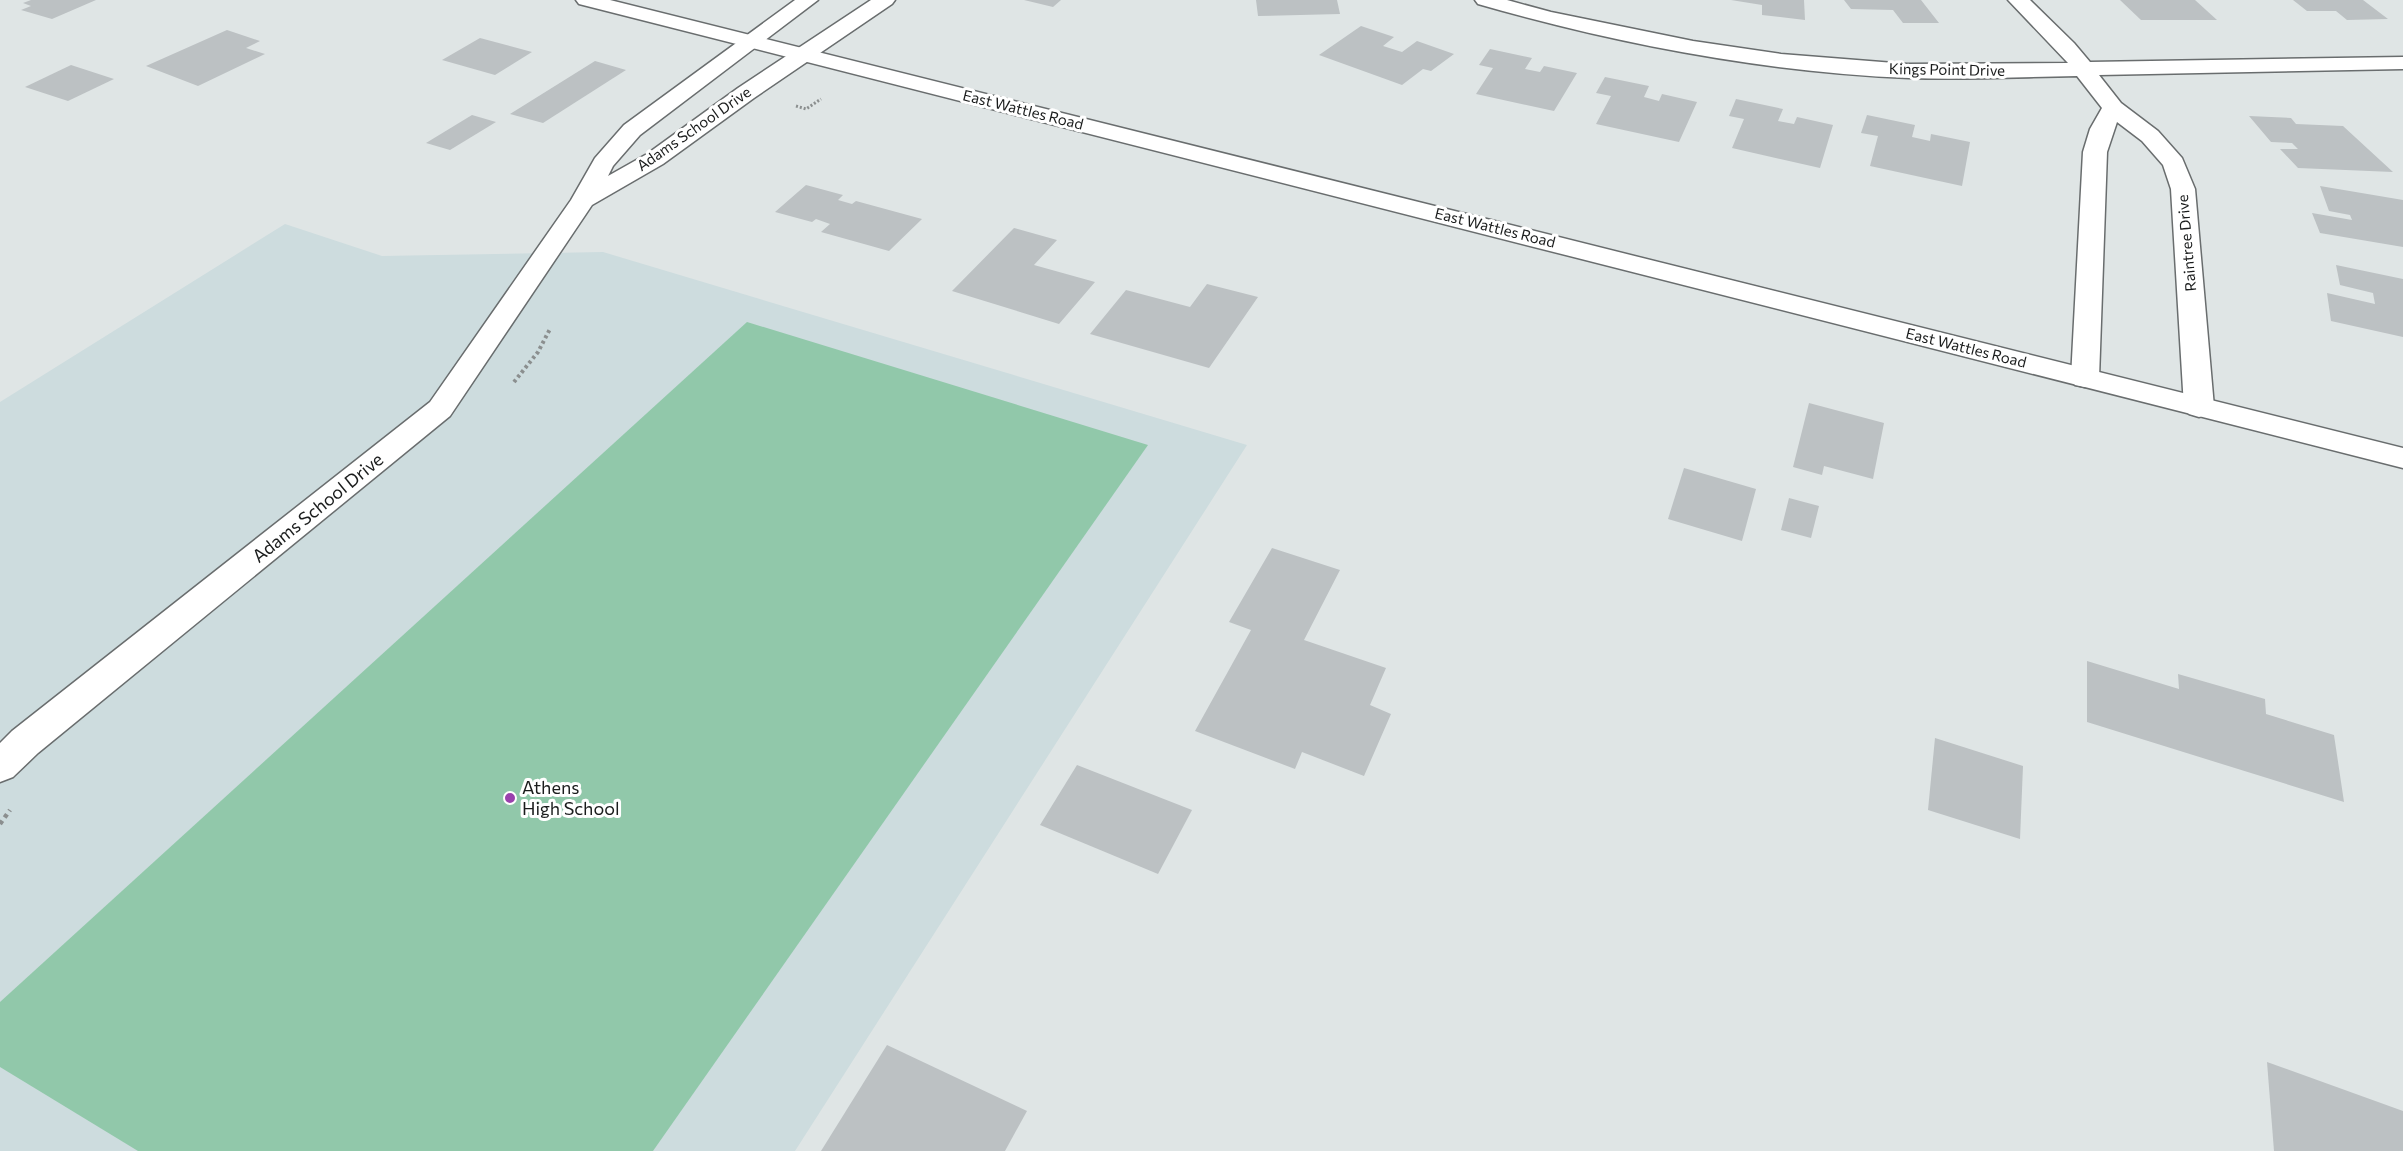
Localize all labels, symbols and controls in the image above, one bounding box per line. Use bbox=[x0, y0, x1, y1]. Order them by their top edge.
street label: Kings Point Drive bbox=[1889, 59, 2005, 79]
street label: Adams School Drive bbox=[633, 82, 754, 174]
street label: East Wattles Road bbox=[961, 85, 1085, 133]
street label: Raintree Drive bbox=[2173, 194, 2199, 292]
street label: East Wattles Road bbox=[1433, 203, 1557, 251]
street label: East Wattles Road bbox=[1904, 323, 2028, 371]
street label: Adams School Drive bbox=[248, 448, 387, 567]
place label: Athens High School bbox=[522, 776, 620, 819]
marker: Athens High School bbox=[503, 791, 517, 805]

